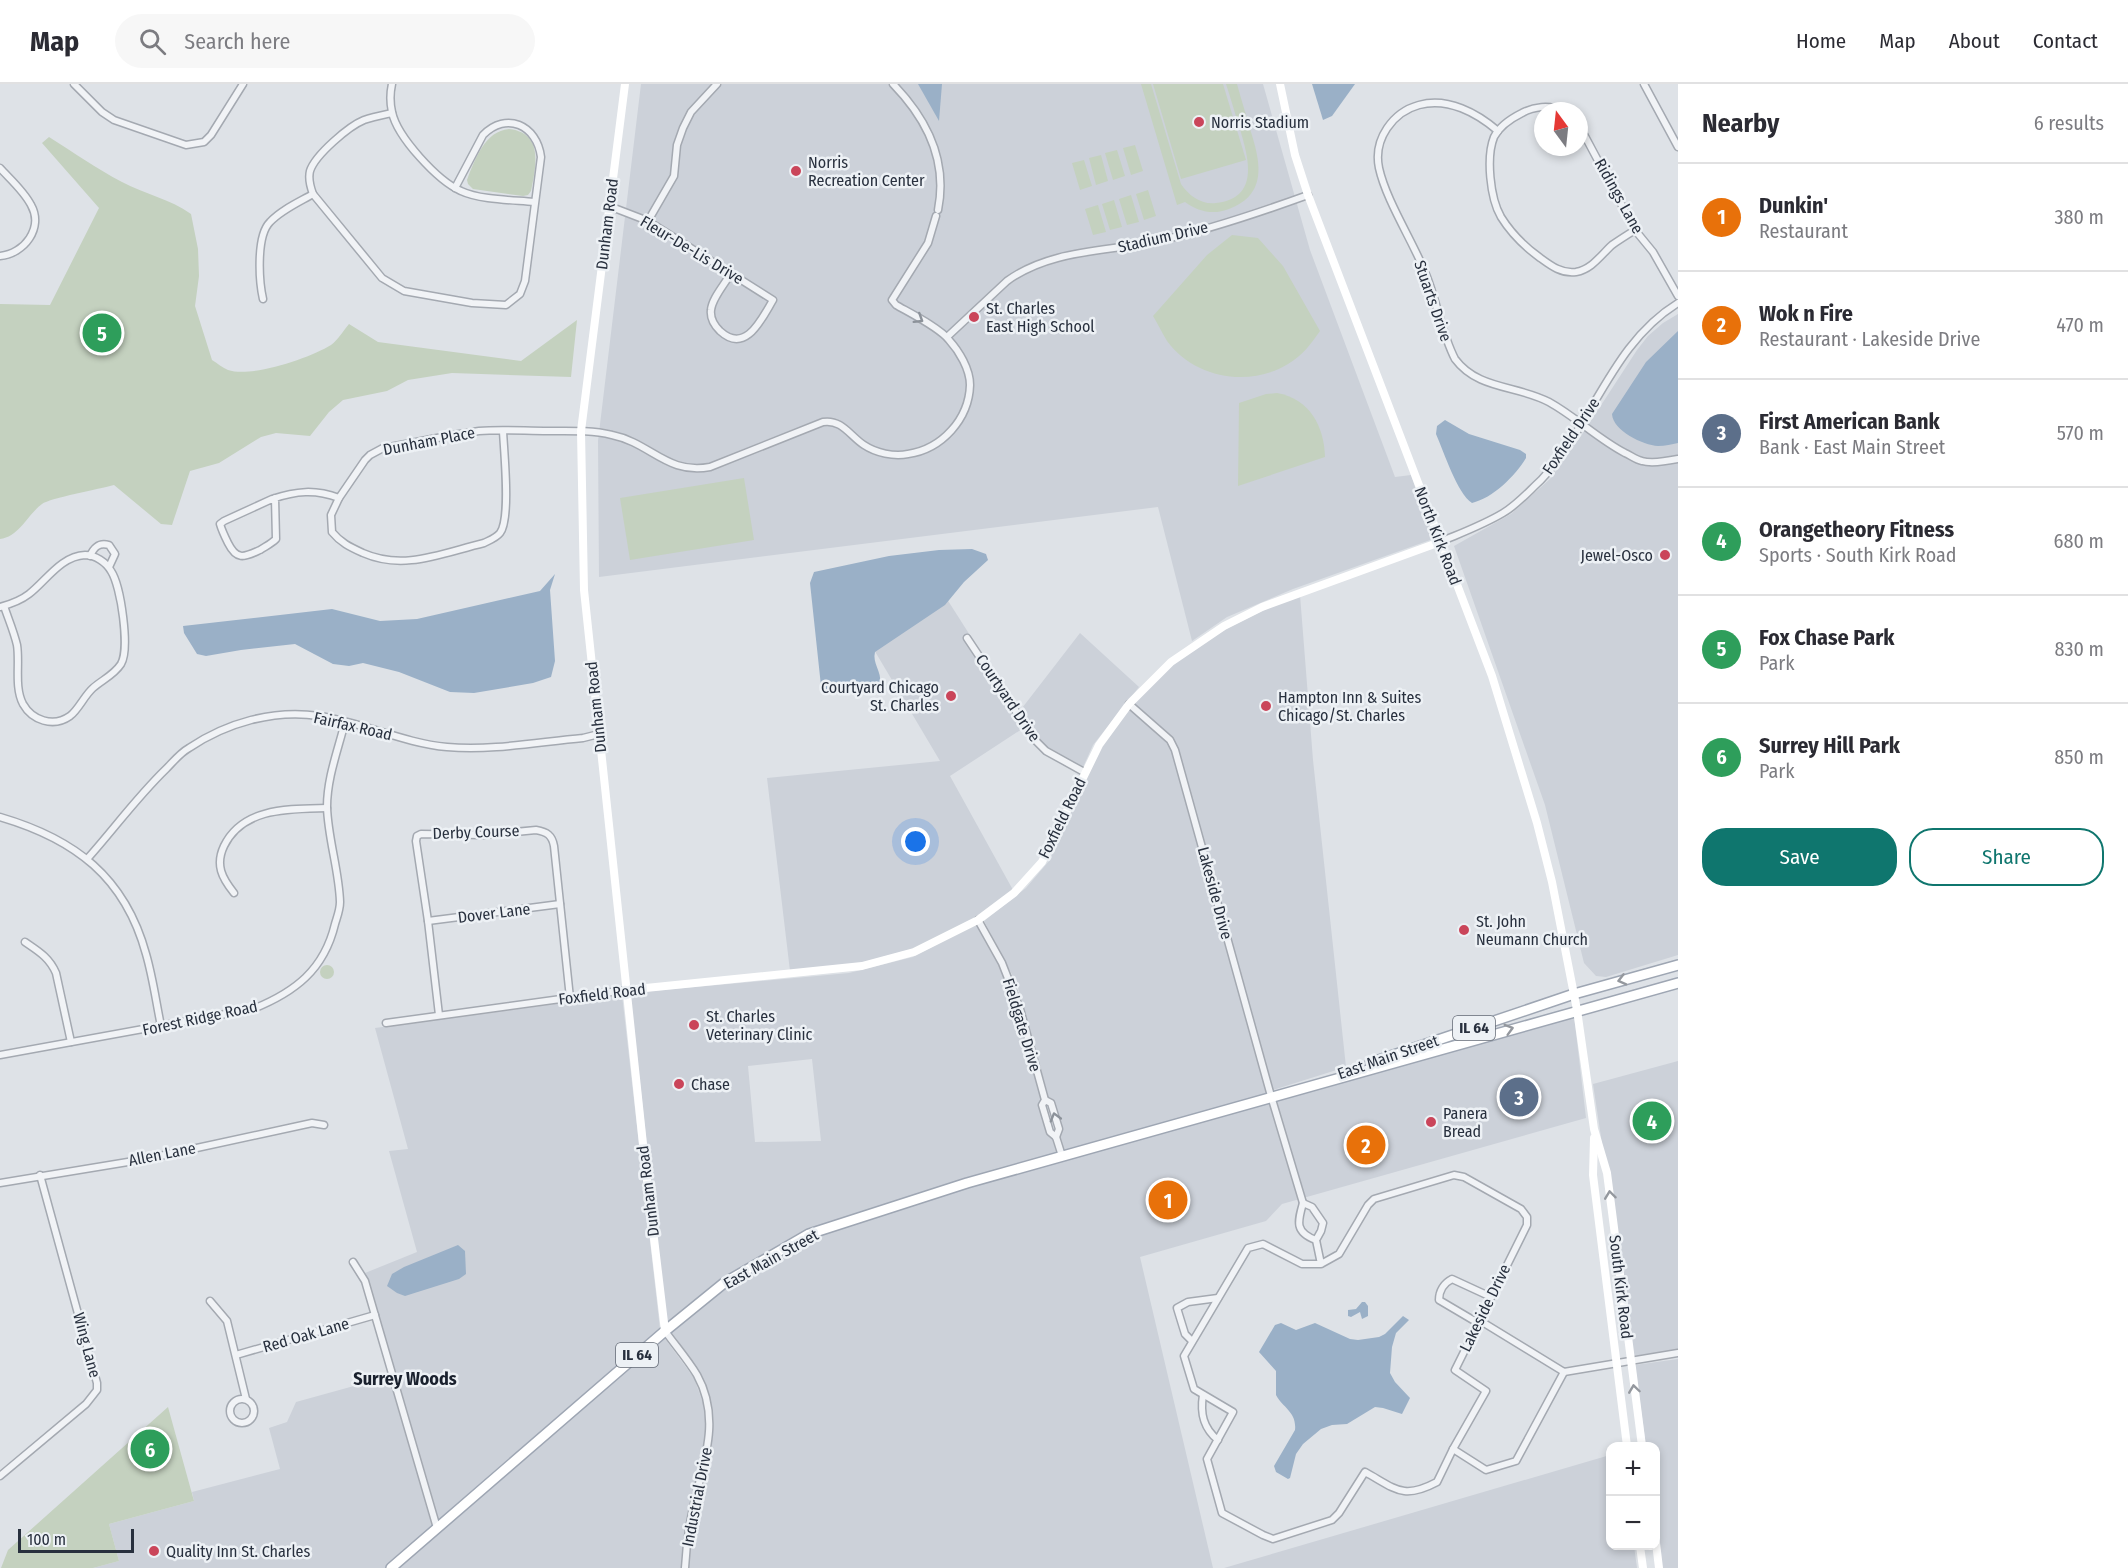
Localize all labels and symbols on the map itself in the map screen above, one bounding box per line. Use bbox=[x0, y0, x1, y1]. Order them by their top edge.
north arrow bbox=[1534, 102, 1588, 156]
place label: Norris Stadium bbox=[1211, 113, 1309, 132]
marker: Norris Stadium bbox=[1192, 115, 1206, 129]
place label: Norris Recreation Center bbox=[808, 153, 925, 190]
street label: Ridings Lane bbox=[1591, 155, 1647, 237]
marker: Norris Recreation Center bbox=[789, 164, 803, 178]
street label: Dunham Road bbox=[592, 177, 622, 271]
street label: Fleur-De-Lis Drive bbox=[637, 212, 747, 288]
street label: Stadium Drive bbox=[1116, 217, 1210, 257]
street label: Stuarts Drive bbox=[1410, 258, 1456, 344]
place label: St. Charles East High School bbox=[986, 299, 1095, 336]
pin: 5 bbox=[82, 310, 122, 356]
marker: St. Charles East High School bbox=[967, 310, 981, 324]
one-way arrow bbox=[913, 312, 923, 324]
street label: Foxfield Drive bbox=[1538, 394, 1604, 478]
street label: Dunham Place bbox=[382, 423, 477, 459]
street label: North Kirk Road bbox=[1411, 484, 1465, 588]
place label: Jewel-Osco bbox=[1581, 546, 1653, 565]
marker: Jewel-Osco bbox=[1658, 548, 1672, 562]
street label: Courtyard Drive bbox=[972, 651, 1044, 745]
street label: Dunham Road bbox=[582, 660, 610, 754]
place label: Courtyard Chicago St. Charles bbox=[821, 678, 939, 715]
place label: Hampton Inn & Suites Chicago/St. Charles bbox=[1278, 688, 1421, 725]
marker: Courtyard Chicago St. Charles bbox=[944, 689, 958, 703]
marker: Hampton Inn & Suites Chicago/St. Charles bbox=[1259, 699, 1273, 713]
street label: Fairfax Road bbox=[312, 708, 394, 744]
street label: Foxfield Road bbox=[1034, 774, 1090, 862]
street label: Derby Course bbox=[432, 821, 520, 843]
your location bbox=[901, 827, 930, 856]
street label: Lakeside Drive bbox=[1194, 845, 1236, 941]
street label: Dover Lane bbox=[457, 899, 532, 927]
place label: St. John Neumann Church bbox=[1476, 912, 1588, 949]
marker: St. John Neumann Church bbox=[1457, 923, 1471, 937]
one-way arrow bbox=[1617, 973, 1627, 985]
street label: Fieldgate Drive bbox=[999, 976, 1045, 1074]
street label: Foxfield Road bbox=[557, 979, 647, 1009]
street label: Forest Ridge Road bbox=[141, 997, 259, 1039]
place label: St. Charles Veterinary Clinic bbox=[706, 1007, 813, 1044]
road number: IL 64 bbox=[1453, 1016, 1495, 1040]
marker: St. Charles Veterinary Clinic bbox=[687, 1018, 701, 1032]
one-way arrow bbox=[1504, 1024, 1514, 1037]
street label: East Main Street bbox=[1335, 1031, 1442, 1083]
pin: 3 bbox=[1500, 1074, 1538, 1120]
place label: Chase bbox=[691, 1075, 730, 1094]
marker: Chase bbox=[672, 1077, 686, 1091]
pin: 4 bbox=[1632, 1098, 1672, 1144]
place label: Panera Bread bbox=[1443, 1104, 1488, 1141]
one-way arrow bbox=[1050, 1112, 1062, 1122]
marker: Panera Bread bbox=[1424, 1115, 1438, 1129]
pin: 2 bbox=[1346, 1122, 1386, 1168]
street label: Allen Lane bbox=[127, 1138, 197, 1170]
street label: Dunham Road bbox=[633, 1144, 663, 1238]
pin: 1 bbox=[1148, 1178, 1188, 1222]
one-way arrow bbox=[1604, 1191, 1616, 1200]
street label: East Main Street bbox=[720, 1225, 822, 1293]
street label: South Kirk Road bbox=[1605, 1234, 1637, 1340]
street label: Lakeside Drive bbox=[1456, 1261, 1514, 1355]
street label: Wing Lane bbox=[69, 1310, 105, 1380]
street label: Red Oak Lane bbox=[261, 1314, 351, 1356]
road number: IL 64 bbox=[616, 1343, 658, 1367]
district label: Surrey Woods bbox=[353, 1368, 457, 1390]
one-way arrow bbox=[1629, 1384, 1641, 1393]
pin: 6 bbox=[130, 1426, 170, 1472]
street label: Industrial Drive bbox=[678, 1446, 716, 1548]
scale bar bbox=[18, 1526, 134, 1554]
place label: Quality Inn St. Charles bbox=[166, 1542, 311, 1561]
marker: Quality Inn St. Charles bbox=[147, 1544, 161, 1558]

